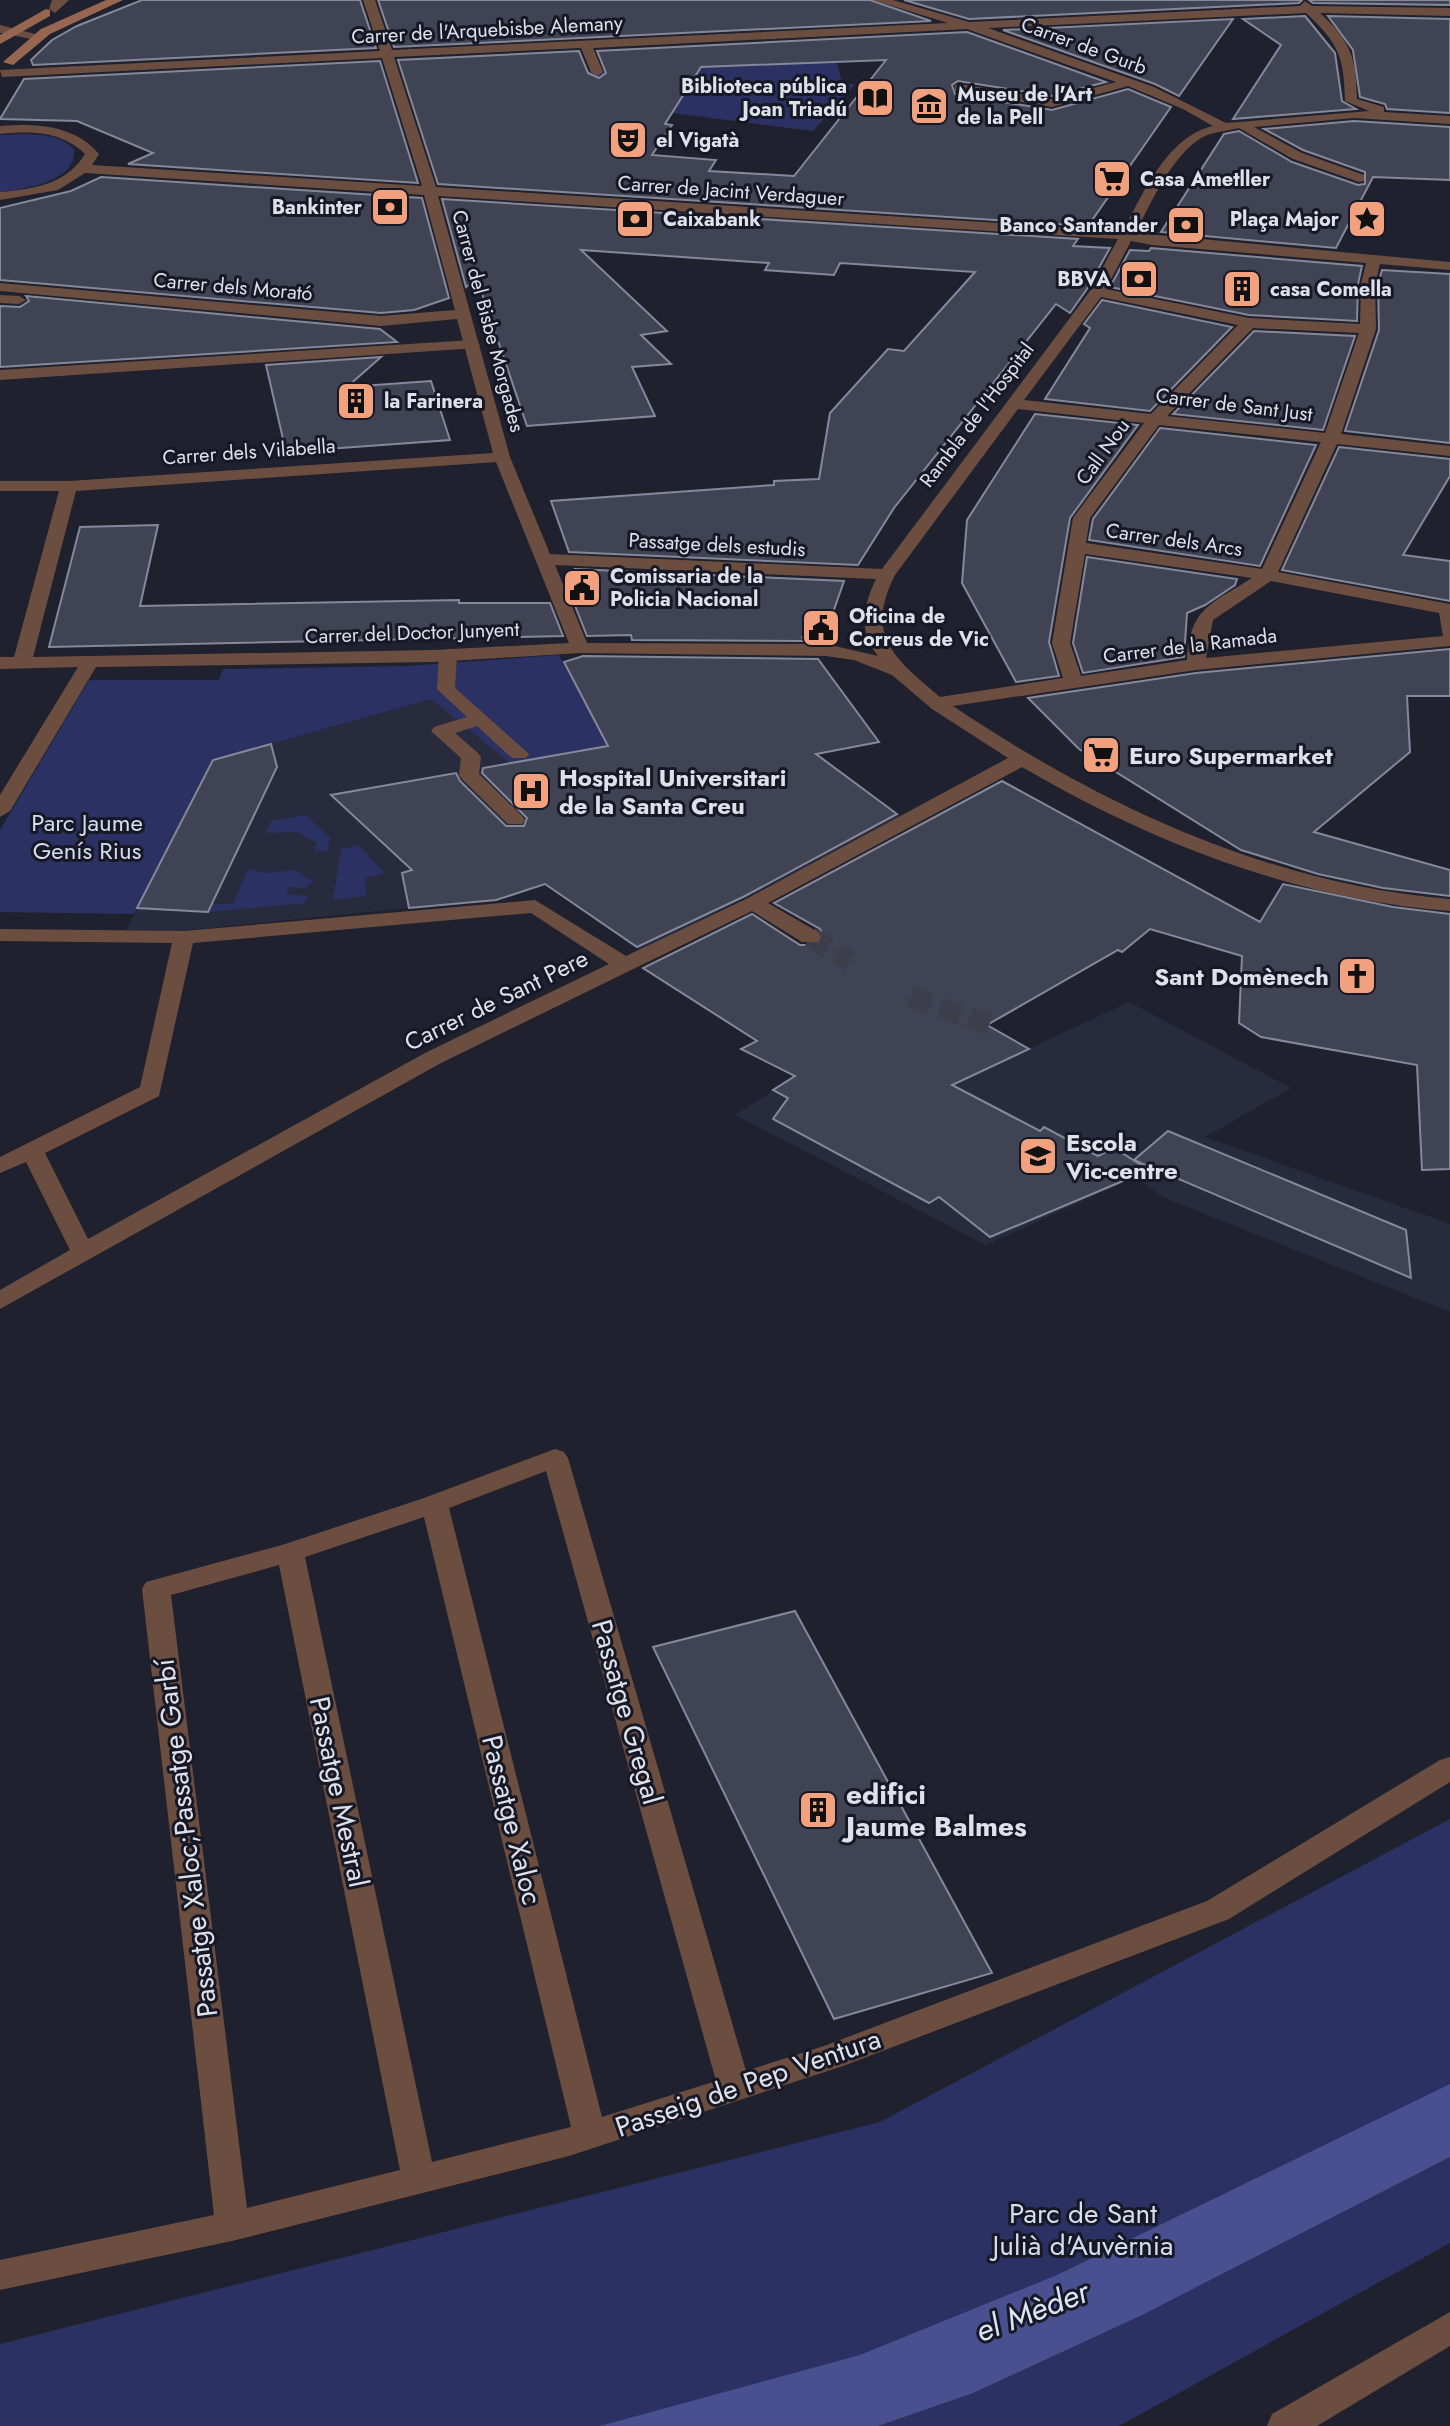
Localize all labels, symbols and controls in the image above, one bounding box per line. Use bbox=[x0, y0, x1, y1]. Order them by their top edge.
street label: Carrer de l'Arquebisbe Alemany bbox=[351, 8, 624, 52]
street label: Carrer de Gurb bbox=[1017, 10, 1151, 82]
place label: Biblioteca pública Joan Triadú bbox=[681, 72, 847, 124]
library icon: Biblioteca pública Joan Triadú bbox=[854, 77, 896, 119]
place label: Museu de l'Art de la Pell bbox=[957, 80, 1093, 132]
museum icon: Museu de l'Art de la Pell bbox=[908, 85, 950, 127]
theatre icon: el Vigatà bbox=[607, 119, 649, 161]
place label: el Vigatà bbox=[656, 126, 739, 155]
supermarket icon: Casa Ametller bbox=[1091, 158, 1133, 200]
place label: Casa Ametller bbox=[1140, 165, 1271, 194]
street label: Carrer de Jacint Verdaguer bbox=[617, 169, 845, 213]
bank icon: Bankinter bbox=[369, 186, 411, 228]
place label: Bankinter bbox=[272, 193, 363, 222]
bank icon: Caixabank bbox=[614, 198, 656, 240]
place icon: Plaça Major bbox=[1346, 198, 1388, 240]
bank icon: Banco Santander bbox=[1165, 204, 1207, 246]
place label: Caixabank bbox=[663, 205, 761, 234]
place label: Plaça Major bbox=[1230, 205, 1340, 234]
street label: Carrer del Bisbe Morgades bbox=[444, 207, 532, 435]
place label: Banco Santander bbox=[999, 211, 1159, 240]
bank icon: BBVA bbox=[1118, 258, 1160, 300]
place label: BBVA bbox=[1057, 265, 1111, 294]
street label: Carrer dels Morató bbox=[152, 266, 314, 308]
building icon: casa Comella bbox=[1221, 268, 1263, 310]
place label: casa Comella bbox=[1270, 275, 1392, 304]
street label: Rambla de l'Hospital bbox=[913, 336, 1041, 494]
building icon: la Farinera bbox=[335, 380, 377, 422]
street label: Carrer de Sant Just bbox=[1154, 381, 1314, 429]
place label: la Farinera bbox=[384, 387, 483, 416]
street label: Call Nou bbox=[1069, 413, 1137, 491]
street label: Carrer dels Vilabella bbox=[161, 431, 337, 473]
street label: Carrer dels Arcs bbox=[1104, 516, 1244, 564]
street label: Passatge dels estudis bbox=[628, 526, 806, 564]
place label: Comissaria de la Policia Nacional bbox=[610, 562, 763, 614]
public building icon: Comissaria de la Policia Nacional bbox=[561, 567, 603, 609]
place label: Oficina de Correus de Vic bbox=[849, 602, 989, 654]
public building icon: Oficina de Correus de Vic bbox=[800, 607, 842, 649]
street label: Carrer del Doctor Junyent bbox=[304, 615, 520, 651]
street label: Carrer de la Ramada bbox=[1101, 621, 1279, 671]
supermarket icon: Euro Supermarket bbox=[1080, 734, 1122, 776]
place label: Euro Supermarket bbox=[1129, 738, 1333, 773]
place label: Hospital Universitari de la Santa Creu bbox=[559, 760, 786, 823]
hospital icon: Hospital Universitari de la Santa Creu bbox=[510, 770, 552, 812]
park label: Parc Jaume Genís Rius bbox=[31, 805, 143, 868]
street label: Carrer de Sant Pere bbox=[398, 940, 594, 1060]
church icon: Sant Domènech bbox=[1336, 955, 1378, 997]
place label: Sant Domènech bbox=[1154, 959, 1329, 994]
place label: Escola Vic-centre bbox=[1065, 1125, 1178, 1188]
school or university icon: Escola Vic-centre bbox=[1017, 1135, 1059, 1177]
street label: Passatge Gregal bbox=[581, 1615, 673, 1809]
street label: Passatge Xaloc;Passatge Garbí bbox=[143, 1655, 228, 2019]
street label: Passatge Mestral bbox=[299, 1693, 379, 1891]
street label: Passatge Xaloc bbox=[471, 1731, 553, 1909]
place label: edifici Jaume Balmes bbox=[841, 1774, 1027, 1847]
building icon: edifici Jaume Balmes bbox=[797, 1789, 839, 1831]
street label: Passeig de Pep Ventura bbox=[610, 2018, 886, 2148]
park label: Parc de Sant Julià d'Auvèrnia bbox=[989, 2193, 1173, 2266]
water label: el Mèder bbox=[969, 2267, 1098, 2354]

